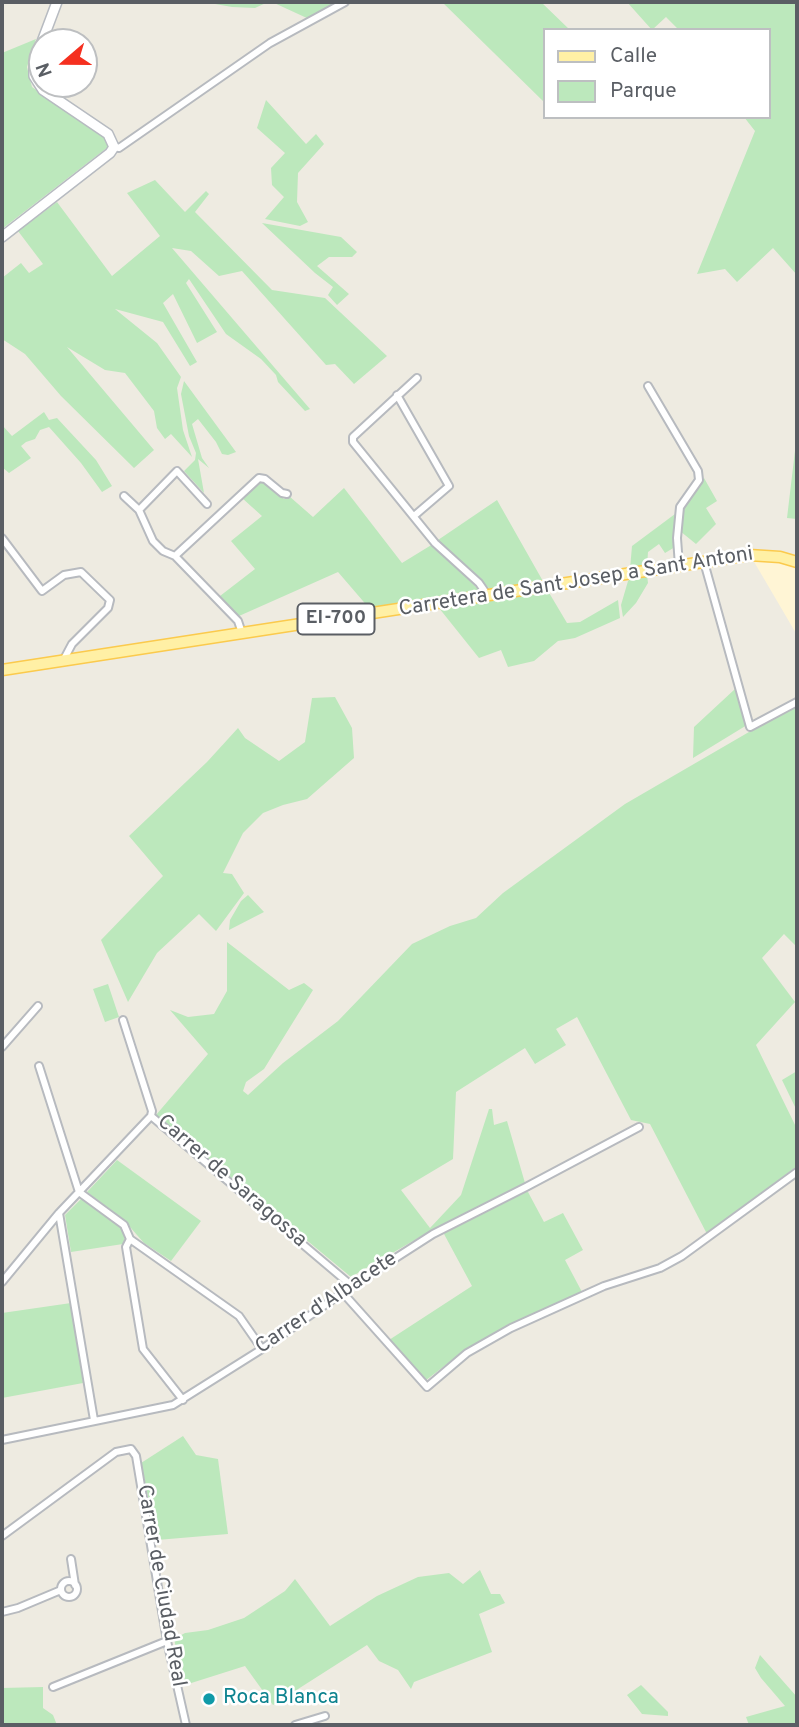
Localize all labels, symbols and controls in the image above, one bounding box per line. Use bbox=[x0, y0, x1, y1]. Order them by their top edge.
north arrow bbox=[28, 28, 98, 98]
legend bbox=[544, 28, 771, 119]
text: Calle bbox=[610, 43, 657, 70]
text: N bbox=[32, 59, 59, 80]
text: Parque bbox=[610, 78, 677, 105]
street label: Carretera de Sant Josep a Sant Antoni bbox=[397, 543, 755, 623]
road number: EI-700 bbox=[298, 604, 374, 634]
street label: Carrer de Saragossa bbox=[151, 1110, 311, 1254]
street label: Carrer d'Albacete bbox=[251, 1247, 403, 1361]
street label: Carrer de Ciudad Real bbox=[130, 1483, 190, 1689]
place label: Roca Blanca bbox=[223, 1686, 339, 1712]
marker: Roca Blanca bbox=[201, 1691, 217, 1707]

